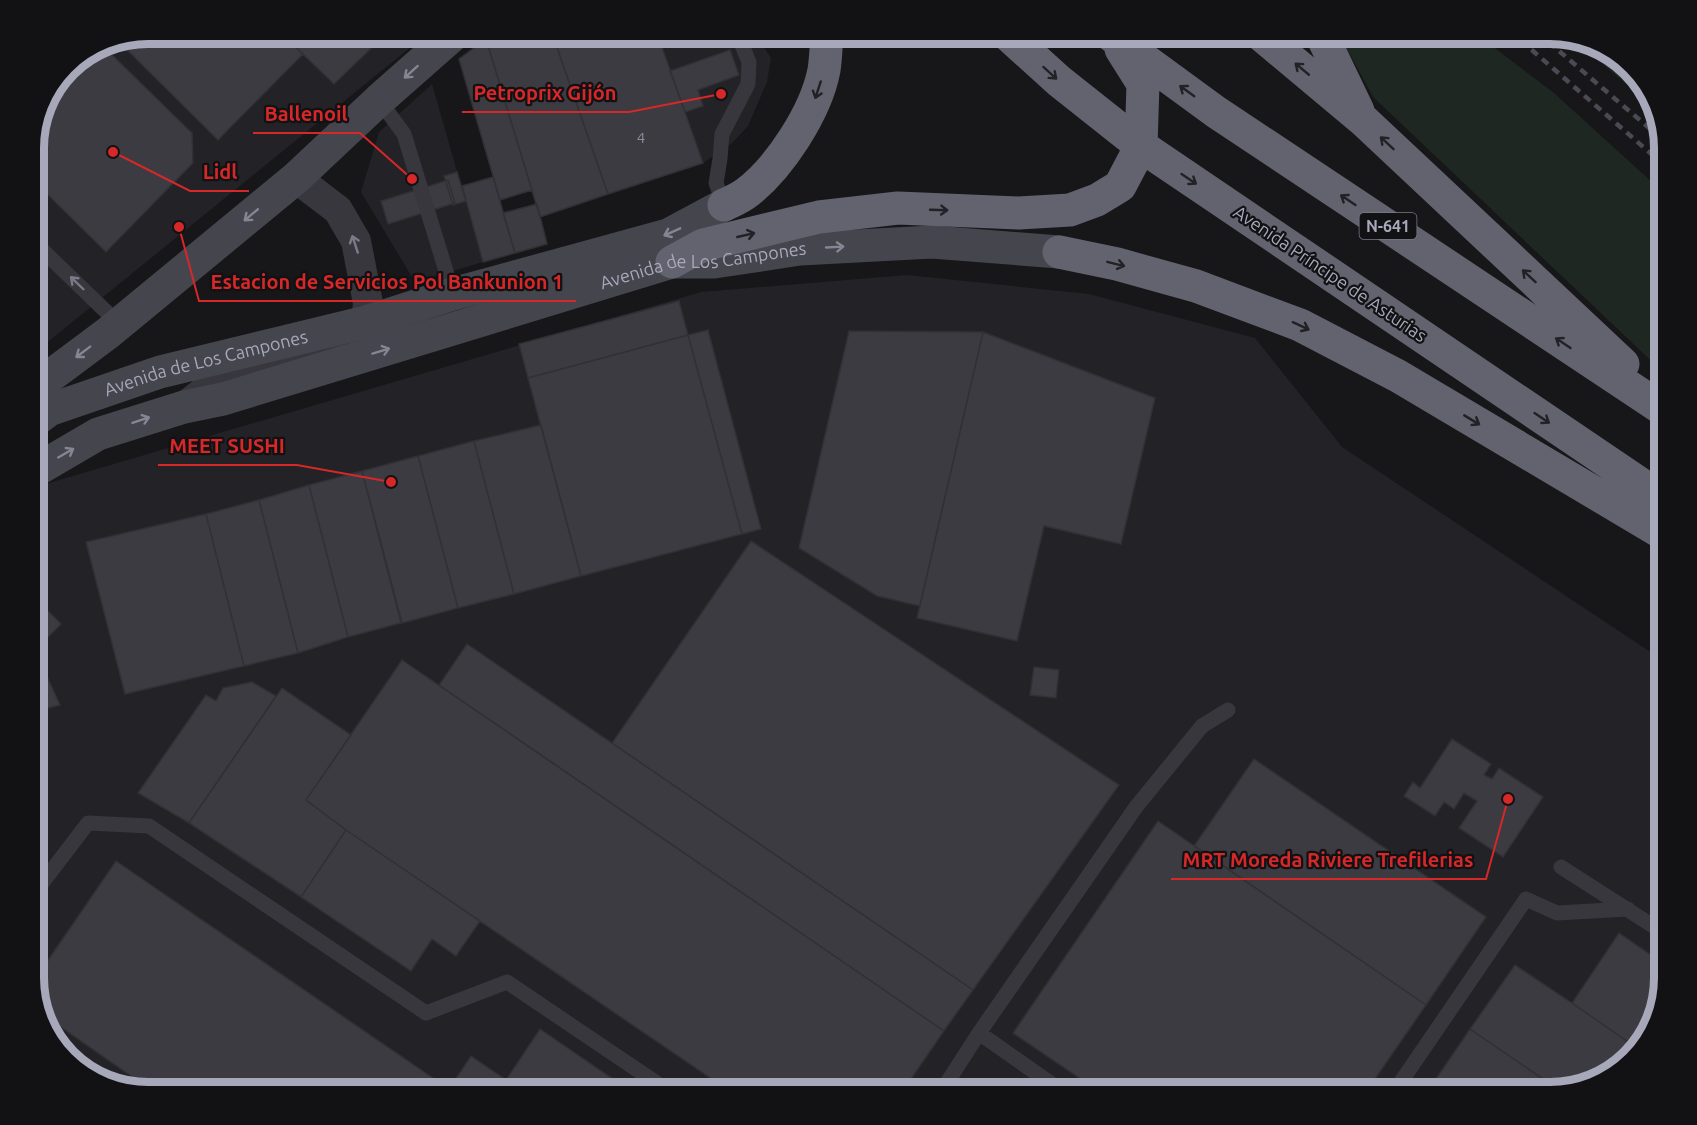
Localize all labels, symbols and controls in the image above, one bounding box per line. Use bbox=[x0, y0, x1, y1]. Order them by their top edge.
one-way arrow bbox=[1295, 62, 1310, 76]
one-way arrow bbox=[404, 65, 419, 79]
one-way arrow bbox=[1042, 65, 1057, 80]
callout: Petroprix Gijón bbox=[462, 74, 629, 112]
one-way arrow bbox=[812, 80, 823, 99]
text: Petroprix Gijón bbox=[473, 81, 617, 104]
one-way arrow bbox=[1179, 84, 1195, 97]
callout: Ballenoil bbox=[253, 95, 360, 133]
text: Ballenoil bbox=[264, 102, 348, 125]
house number: 4 bbox=[637, 129, 645, 146]
one-way arrow bbox=[1379, 136, 1394, 150]
callout: Lidl bbox=[190, 153, 249, 191]
text: Lidl bbox=[203, 160, 237, 183]
one-way arrow bbox=[1181, 173, 1197, 185]
one-way arrow bbox=[1340, 194, 1357, 206]
street label: Avenida Príncipe de Asturias bbox=[1230, 201, 1431, 345]
one-way arrow bbox=[928, 204, 948, 215]
one-way arrow bbox=[244, 208, 259, 222]
road number: N-641 bbox=[1360, 213, 1416, 239]
one-way arrow bbox=[664, 226, 682, 238]
one-way arrow bbox=[737, 228, 756, 240]
one-way arrow bbox=[349, 235, 360, 254]
street label: Avenida de Los Campones bbox=[597, 238, 807, 292]
one-way arrow bbox=[824, 241, 844, 252]
one-way arrow bbox=[1107, 259, 1126, 271]
callout: Estacion de Servicios Pol Bankunion 1 bbox=[199, 263, 576, 301]
one-way arrow bbox=[1522, 269, 1537, 283]
text: Estacion de Servicios Pol Bankunion 1 bbox=[211, 270, 563, 293]
one-way arrow bbox=[69, 276, 84, 291]
one-way arrow bbox=[1292, 320, 1310, 332]
street label: Avenida de Los Campones bbox=[101, 325, 310, 399]
one-way arrow bbox=[1555, 337, 1572, 349]
one-way arrow bbox=[76, 345, 92, 358]
one-way arrow bbox=[371, 345, 390, 356]
one-way arrow bbox=[1534, 411, 1551, 424]
one-way arrow bbox=[131, 414, 150, 425]
one-way arrow bbox=[1463, 415, 1480, 427]
callout: MEET SUSHI bbox=[158, 427, 297, 465]
text: MEET SUSHI bbox=[169, 434, 285, 457]
one-way arrow bbox=[57, 447, 74, 459]
callout: MRT Moreda Riviere Trefilerias bbox=[1171, 841, 1486, 879]
text: MRT Moreda Riviere Trefilerias bbox=[1183, 848, 1473, 871]

